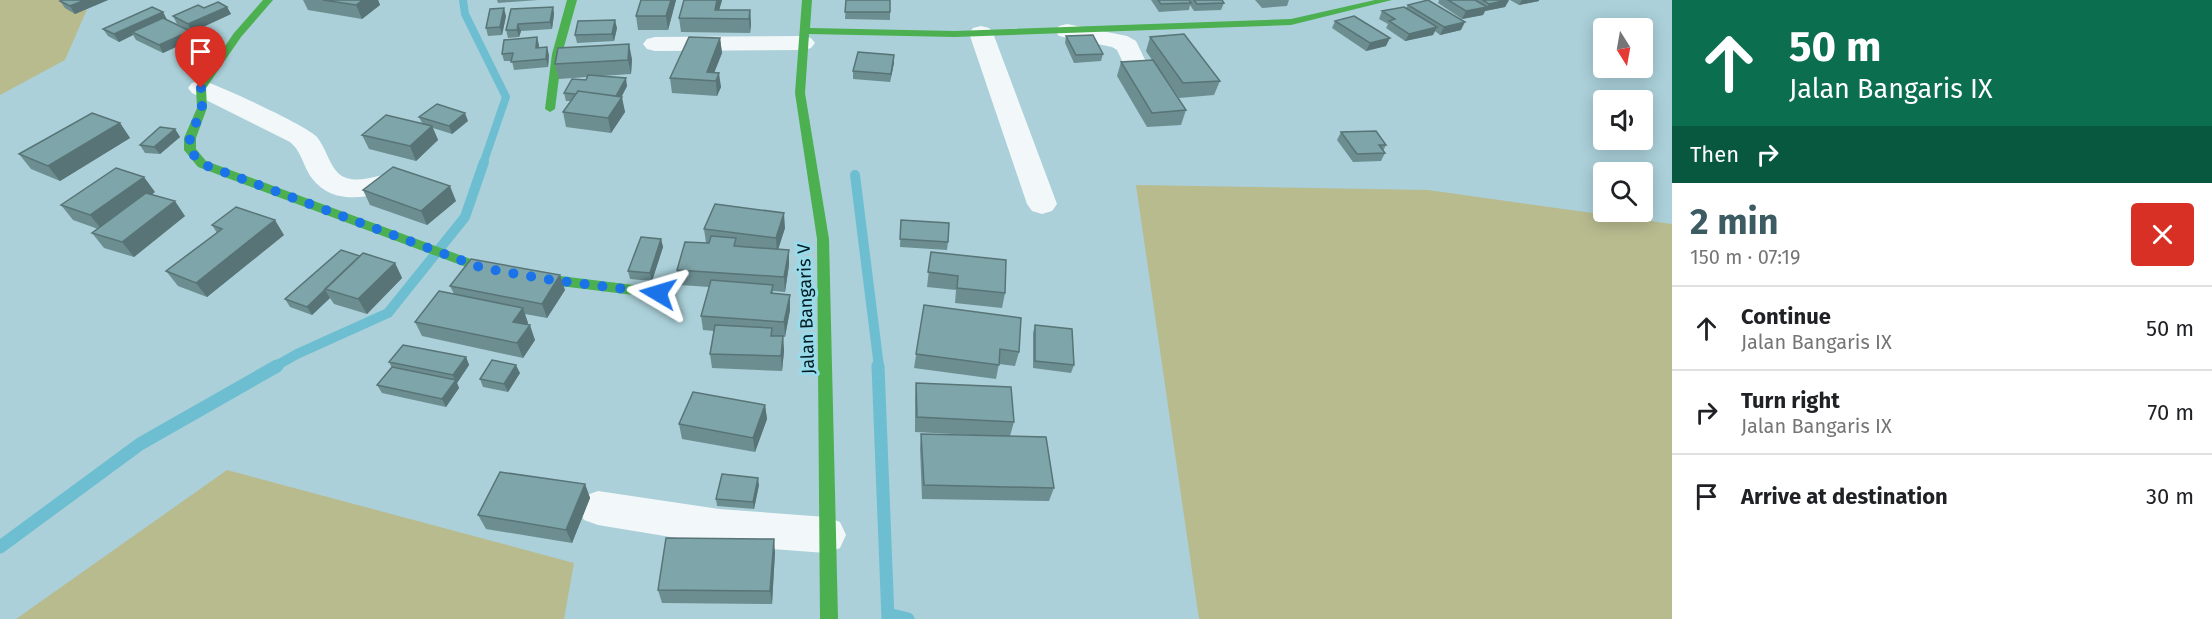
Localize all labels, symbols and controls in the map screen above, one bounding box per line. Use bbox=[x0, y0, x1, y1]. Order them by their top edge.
north arrow bbox=[1593, 18, 1653, 78]
map controls bbox=[1593, 18, 1653, 222]
text: 50 m bbox=[1789, 22, 1882, 72]
icon: ahead bbox=[1690, 24, 1768, 102]
pin bbox=[175, 26, 226, 88]
icon: arrive bbox=[184, 35, 217, 68]
text: Jalan Bangaris IX bbox=[1789, 73, 1993, 105]
button: sound bbox=[1593, 90, 1653, 150]
icon: right bbox=[1751, 138, 1784, 171]
text: Then bbox=[1690, 141, 1739, 168]
button: search bbox=[1593, 162, 1653, 222]
text: 2 min bbox=[1690, 200, 1779, 244]
button: close bbox=[2131, 203, 2194, 266]
street label: Jalan Bangaris V bbox=[793, 243, 819, 375]
text: 150 m · 07:19 bbox=[1690, 245, 1800, 269]
position arrow bbox=[626, 261, 690, 325]
text: Continue bbox=[1741, 303, 1831, 330]
icon: ahead bbox=[1690, 312, 1723, 345]
text: 50 m bbox=[2146, 315, 2194, 342]
text: Jalan Bangaris IX bbox=[1741, 330, 1892, 354]
text: Turn right bbox=[1741, 387, 1840, 414]
icon: right bbox=[1690, 396, 1723, 429]
text: 70 m bbox=[2148, 399, 2194, 426]
text: Jalan Bangaris IX bbox=[1741, 414, 1892, 438]
icon: arrive bbox=[1690, 480, 1723, 513]
text: Arrive at destination bbox=[1741, 483, 1948, 510]
text: 30 m bbox=[2146, 483, 2194, 510]

